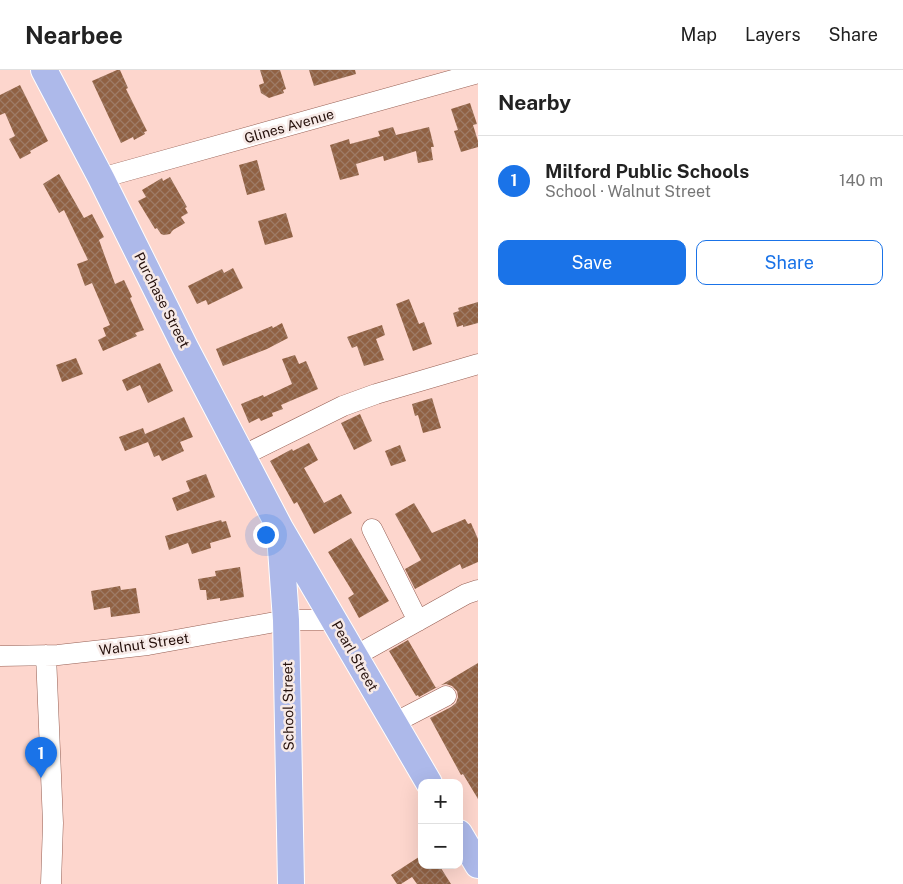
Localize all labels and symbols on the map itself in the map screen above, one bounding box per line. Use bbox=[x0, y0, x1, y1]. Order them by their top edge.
street label: Glines Avenue bbox=[242, 106, 336, 146]
street label: Purchase Street bbox=[131, 250, 193, 350]
your location bbox=[253, 522, 279, 548]
street label: Pearl Street bbox=[328, 618, 382, 694]
street label: Walnut Street bbox=[98, 630, 190, 658]
street label: School Street bbox=[279, 661, 297, 751]
pin: 1 bbox=[25, 737, 57, 778]

